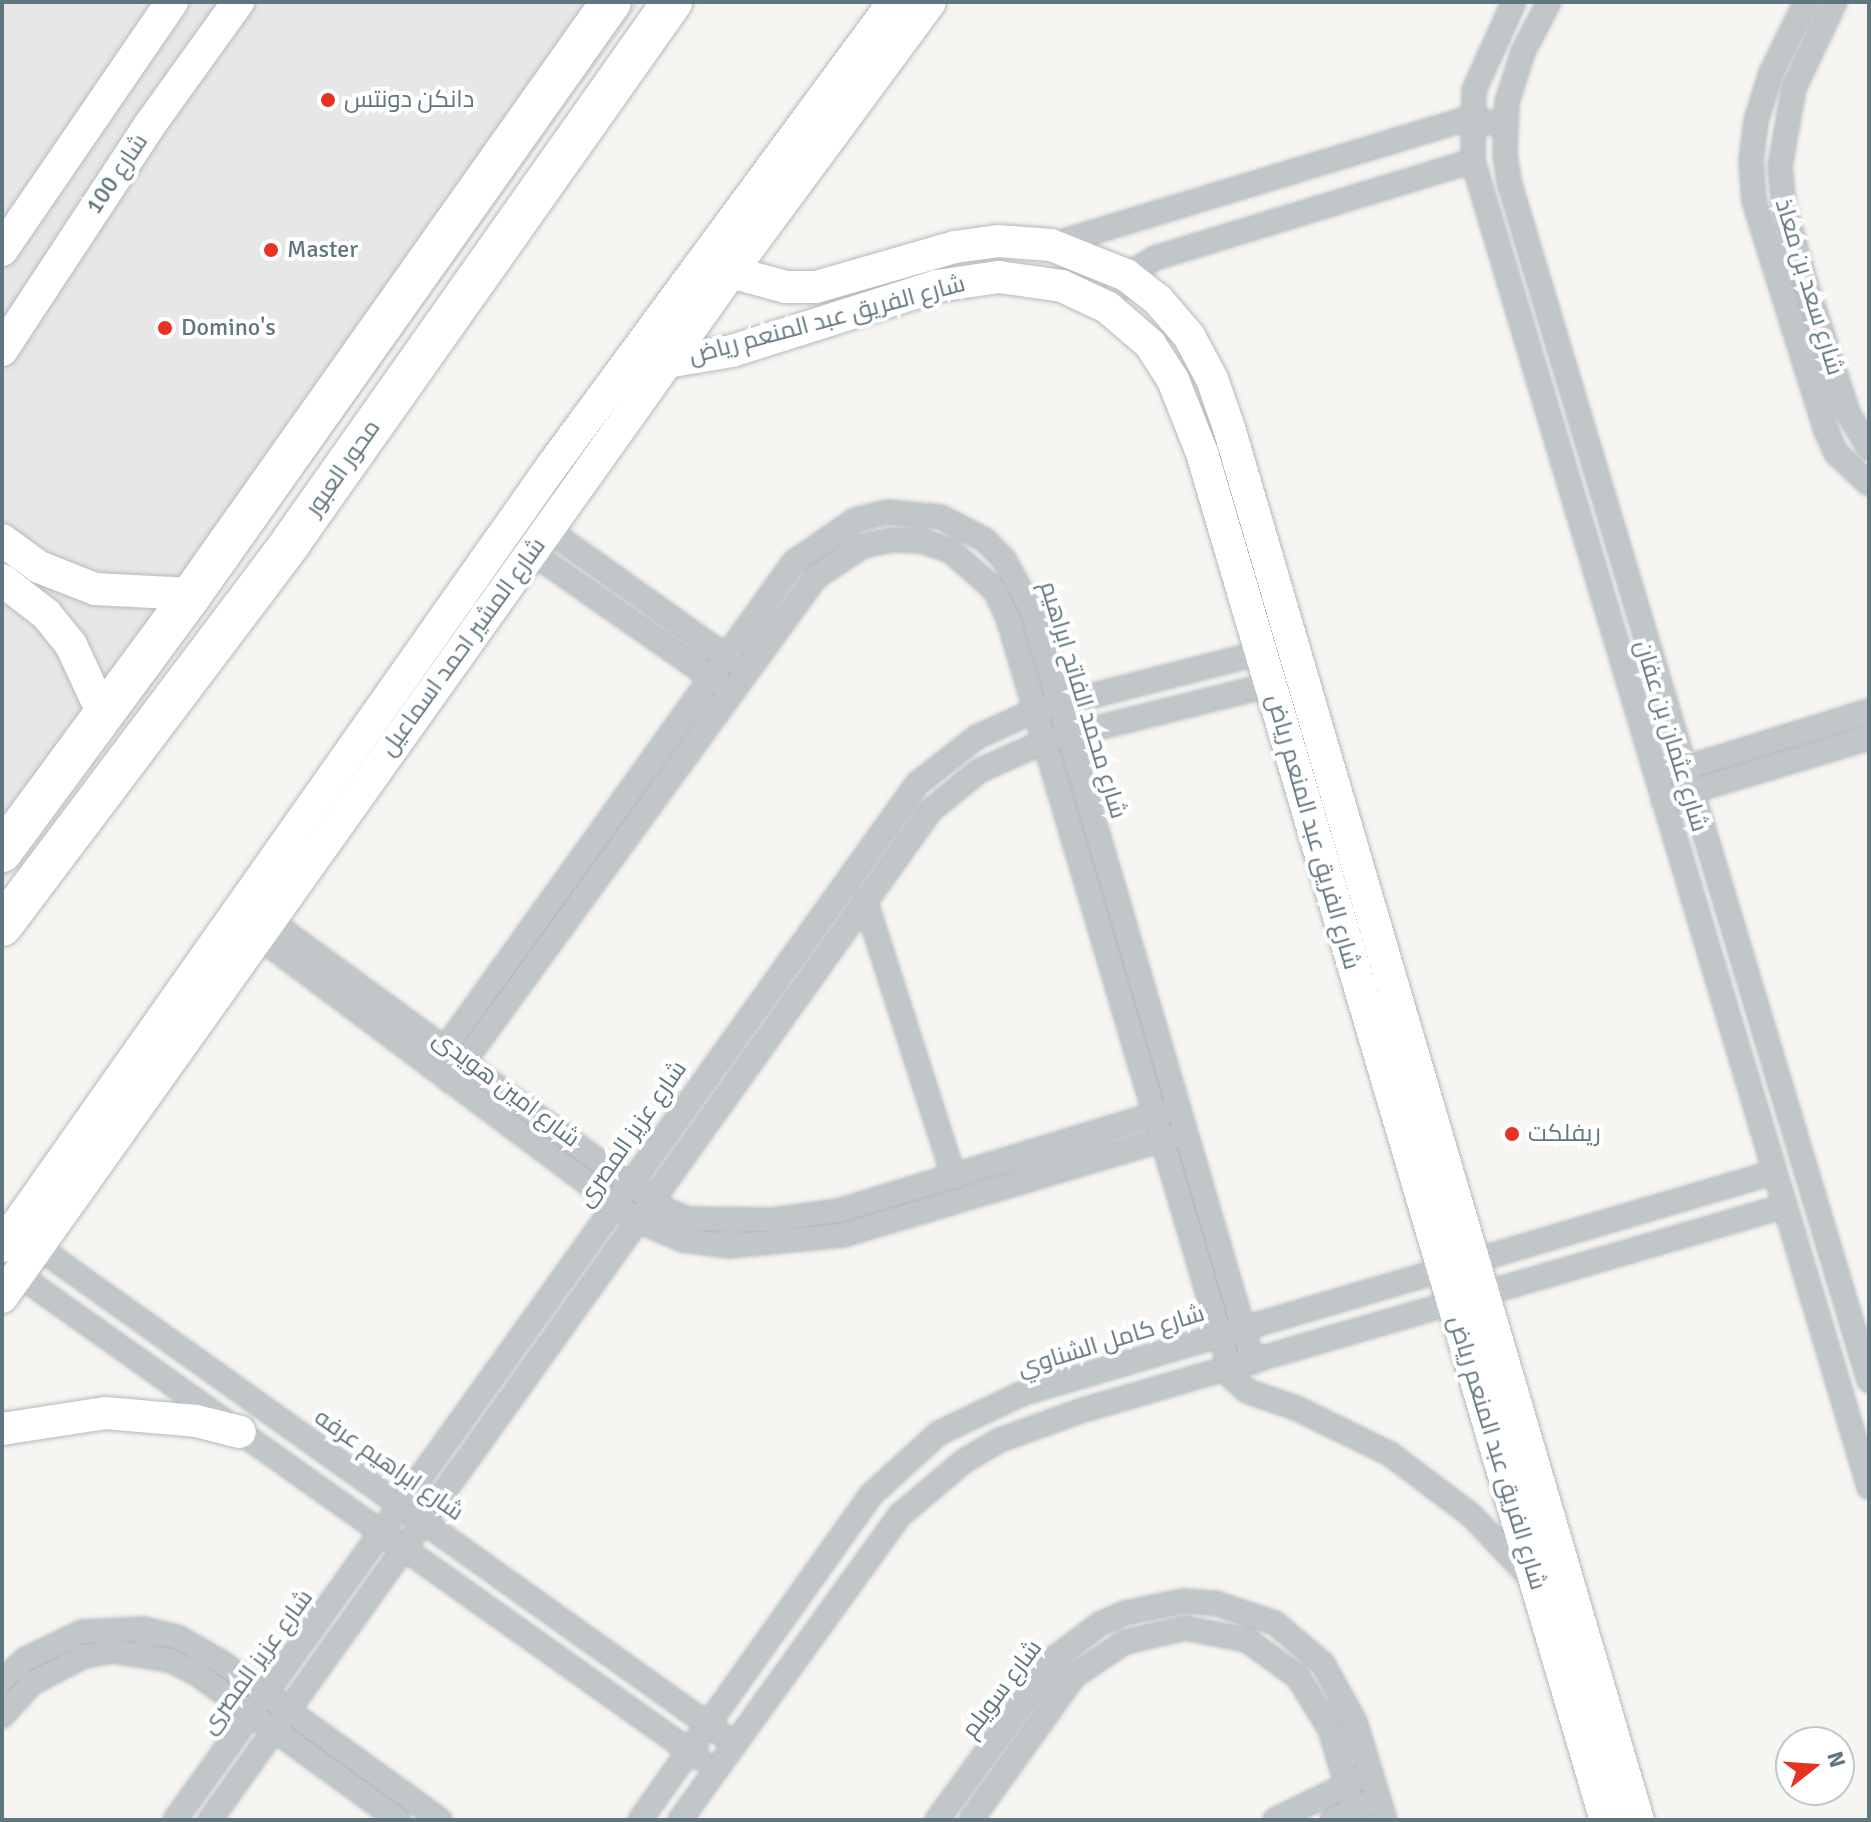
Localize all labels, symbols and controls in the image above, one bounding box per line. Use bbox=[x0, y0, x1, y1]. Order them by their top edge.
place label: دانكن دونتس bbox=[344, 86, 474, 114]
marker: دانكن دونتس bbox=[319, 91, 337, 109]
street label: شارع 100 bbox=[80, 128, 154, 220]
street label: شارع سعد بن معاذ bbox=[1769, 195, 1849, 379]
place label: Master bbox=[287, 236, 358, 264]
marker: Master bbox=[262, 241, 280, 259]
street label: شارع الفريق عبد المنعم رياض bbox=[686, 269, 968, 371]
place label: Domino's bbox=[181, 314, 276, 342]
marker: Domino's bbox=[156, 319, 174, 337]
street label: محور العبور bbox=[299, 414, 387, 522]
street label: شارع المشير احمد اسماعيل bbox=[374, 532, 552, 762]
street label: شارع محمد الفاتح ابراهيم bbox=[1033, 578, 1133, 822]
street label: شارع عثمان بن عفان bbox=[1628, 637, 1714, 835]
street label: شارع الفريق عبد المنعم رياض bbox=[1260, 691, 1366, 973]
street label: شارع امين هويدى bbox=[427, 1024, 585, 1154]
street label: شارع عزيز المصرى bbox=[571, 1055, 693, 1213]
place label: ريفلكت bbox=[1528, 1120, 1601, 1148]
marker: ريفلكت bbox=[1503, 1125, 1521, 1143]
street label: شارع كامل الشناوي bbox=[1014, 1299, 1208, 1383]
street label: شارع الفريق عبد المنعم رياض bbox=[1442, 1313, 1552, 1593]
street label: شارع ابراهيم عرفه bbox=[309, 1403, 469, 1527]
street label: شارع عزيز المصرى bbox=[195, 1584, 319, 1740]
street label: شارع سويلم bbox=[956, 1634, 1048, 1744]
north arrow bbox=[1775, 1726, 1855, 1806]
text: N bbox=[1821, 1748, 1852, 1771]

